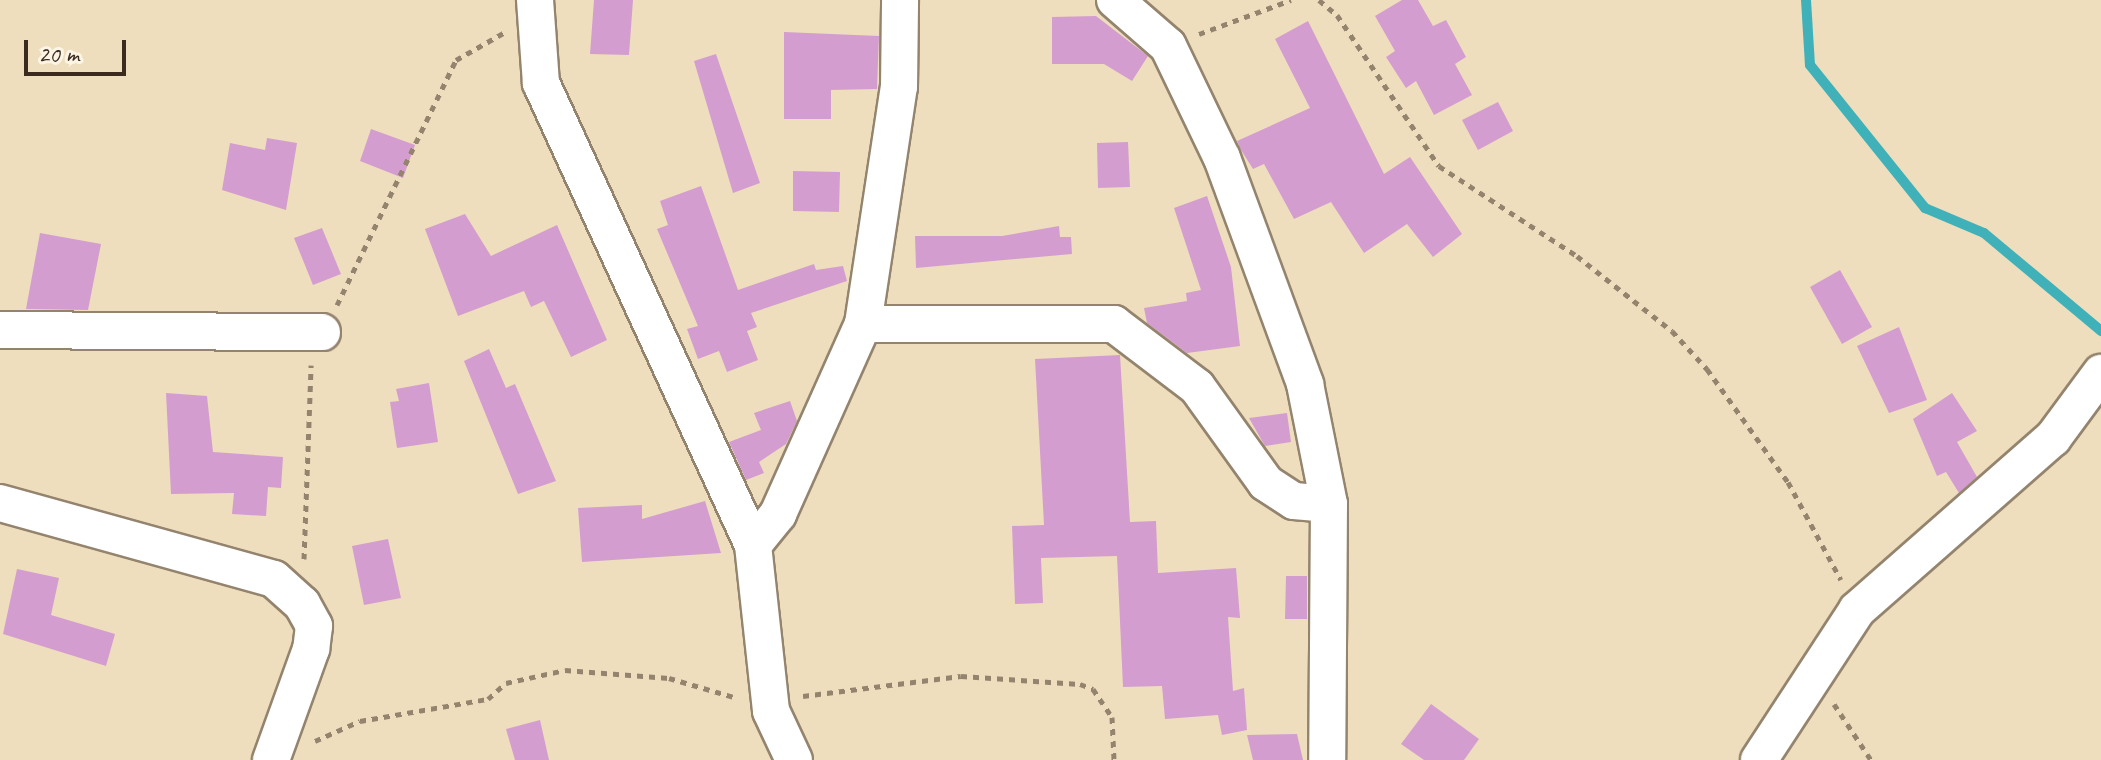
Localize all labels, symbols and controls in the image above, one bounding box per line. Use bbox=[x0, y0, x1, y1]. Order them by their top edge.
scale bar bbox=[28, 24, 130, 74]
text: 20 m bbox=[38, 39, 79, 69]

